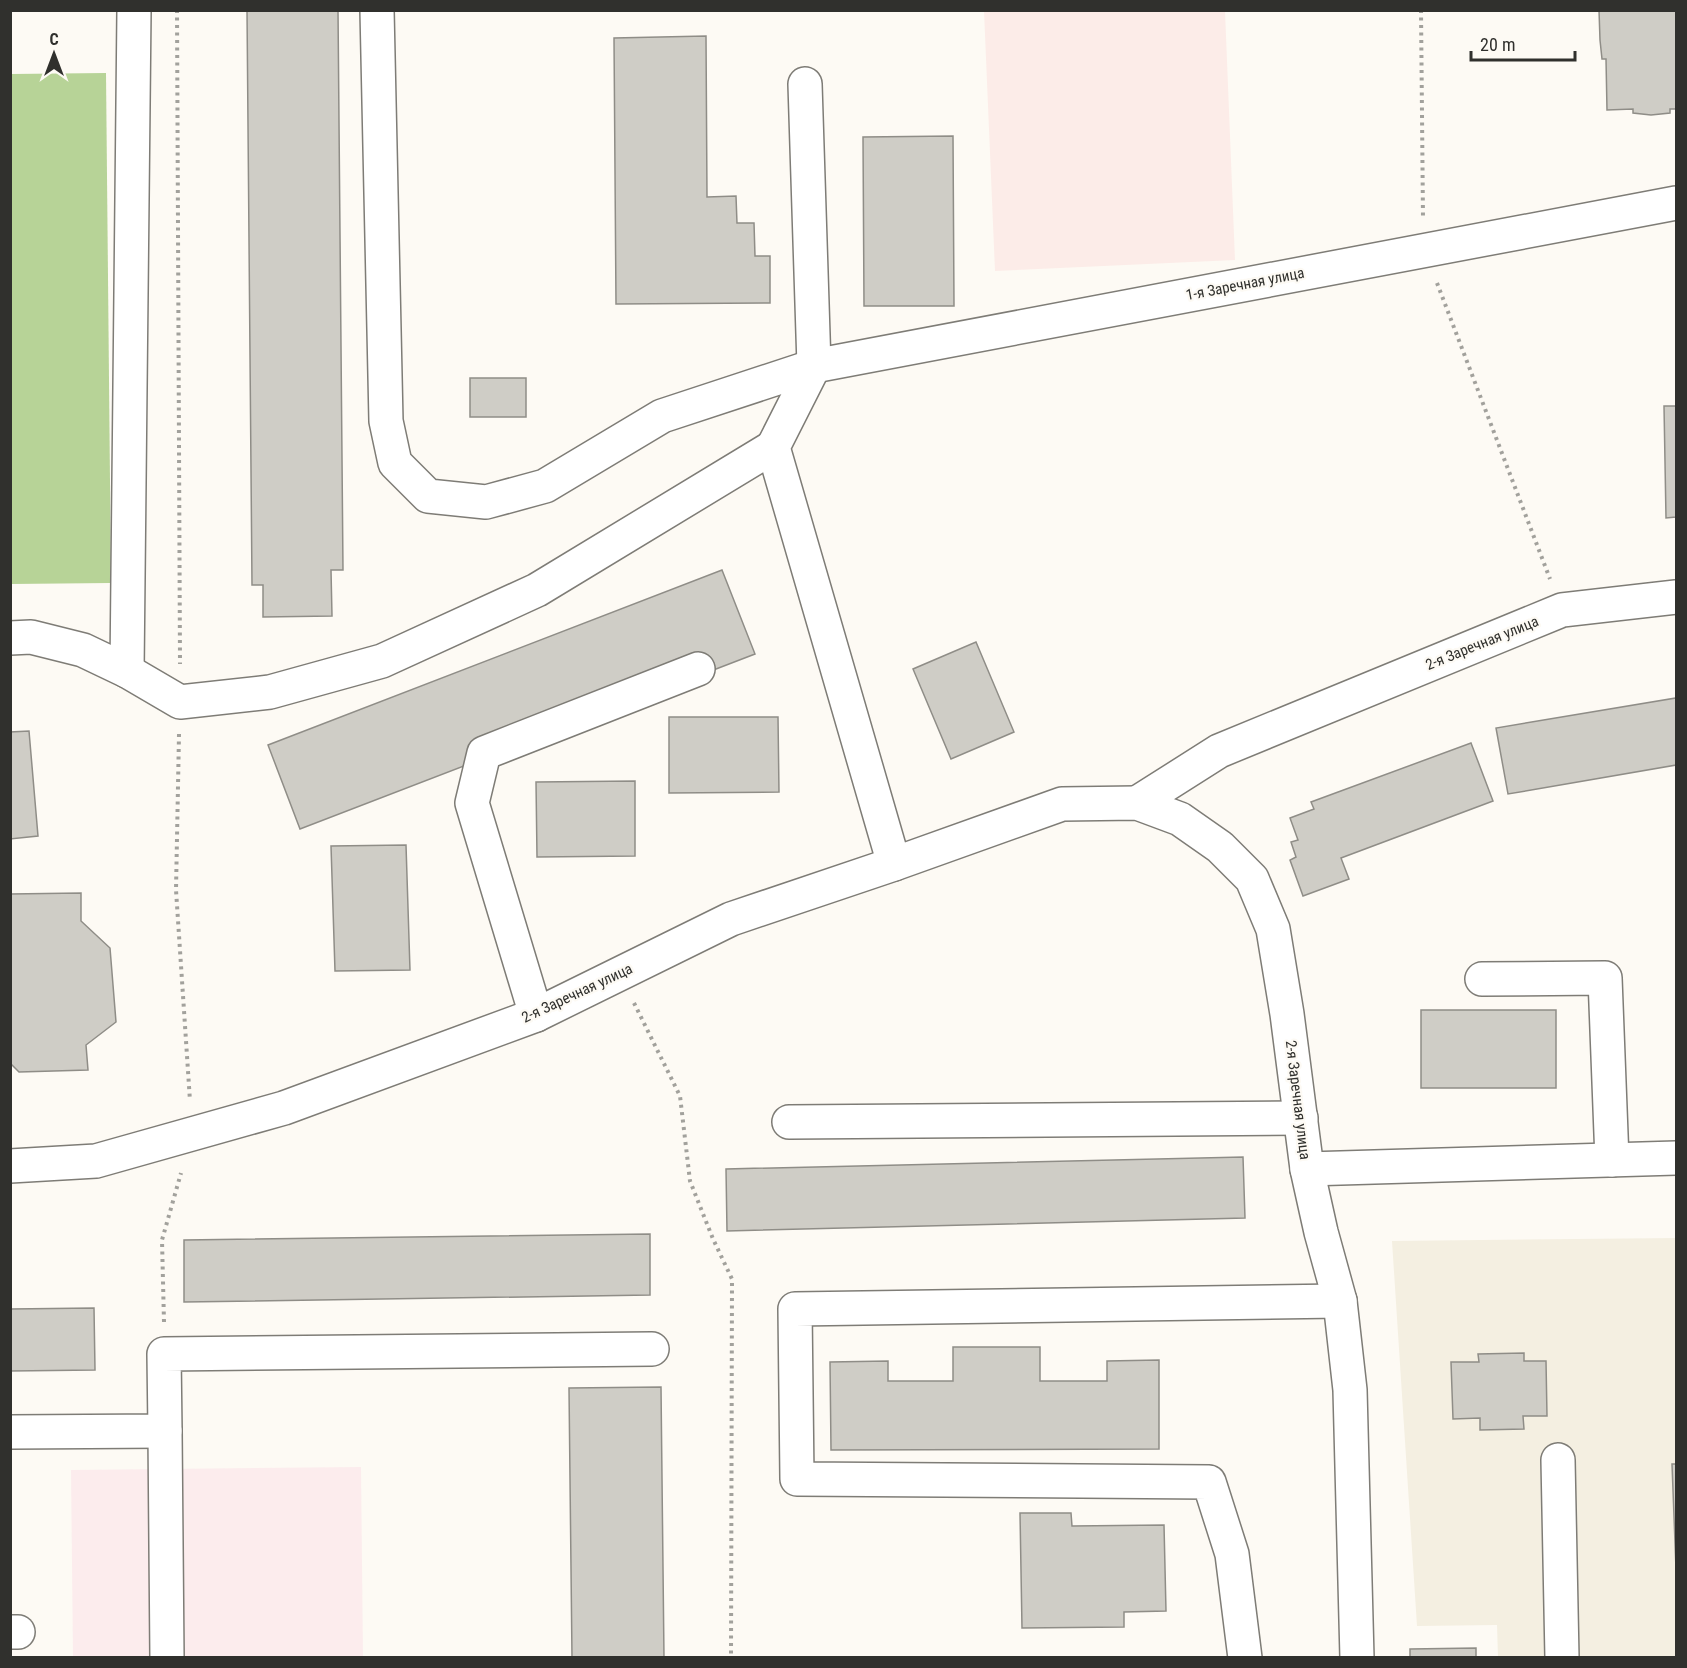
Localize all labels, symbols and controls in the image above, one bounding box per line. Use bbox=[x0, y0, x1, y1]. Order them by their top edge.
north arrow bbox=[24, 24, 84, 84]
scale bar bbox=[1471, 24, 1574, 62]
text: С bbox=[49, 30, 59, 49]
text: 20 m bbox=[1480, 34, 1515, 55]
street label: 1-я Заречная улица bbox=[1184, 264, 1306, 304]
street label: 2-я Заречная улица bbox=[1423, 612, 1541, 674]
street label: 2-я Заречная улица bbox=[519, 959, 635, 1027]
street label: 2-я Заречная улица bbox=[1282, 1039, 1314, 1161]

